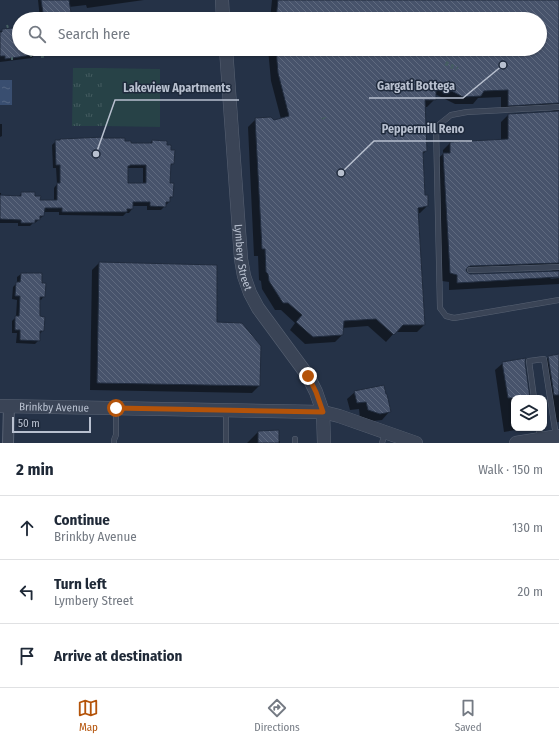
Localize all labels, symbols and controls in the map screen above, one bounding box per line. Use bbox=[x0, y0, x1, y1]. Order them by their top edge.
search box bbox=[12, 12, 547, 56]
icon: search bbox=[26, 23, 48, 45]
text: Search here bbox=[58, 25, 130, 43]
callout: Gargati Bottega bbox=[369, 74, 463, 98]
callout: Lakeview Apartments bbox=[115, 76, 239, 100]
text: Gargati Bottega bbox=[377, 79, 455, 93]
text: Lakeview Apartments bbox=[123, 81, 231, 95]
callout: Peppermill Reno bbox=[374, 117, 472, 141]
text: Peppermill Reno bbox=[382, 122, 465, 136]
street label: Lymbery Street bbox=[232, 223, 255, 293]
route end bbox=[299, 367, 317, 385]
map controls bbox=[511, 395, 547, 431]
button: layers bbox=[511, 395, 547, 431]
route start bbox=[107, 399, 125, 417]
street label: Brinkby Avenue bbox=[19, 400, 89, 414]
scale bar bbox=[12, 415, 91, 434]
text: 50 m bbox=[18, 417, 40, 430]
text: 2 min bbox=[16, 459, 54, 480]
text: Walk · 150 m bbox=[478, 462, 543, 477]
text: Continue bbox=[54, 511, 110, 529]
icon: ahead bbox=[16, 517, 38, 539]
text: 130 m bbox=[512, 520, 543, 535]
text: Brinkby Avenue bbox=[54, 529, 137, 544]
text: Turn left bbox=[54, 575, 107, 593]
icon: left bbox=[16, 581, 38, 603]
text: 20 m bbox=[517, 584, 543, 599]
text: Lymbery Street bbox=[54, 593, 133, 608]
icon: arrive bbox=[16, 645, 38, 667]
text: Arrive at destination bbox=[54, 647, 182, 665]
tab: Map bbox=[77, 697, 99, 734]
tab: Directions bbox=[254, 697, 300, 734]
tab: Saved bbox=[455, 697, 482, 734]

